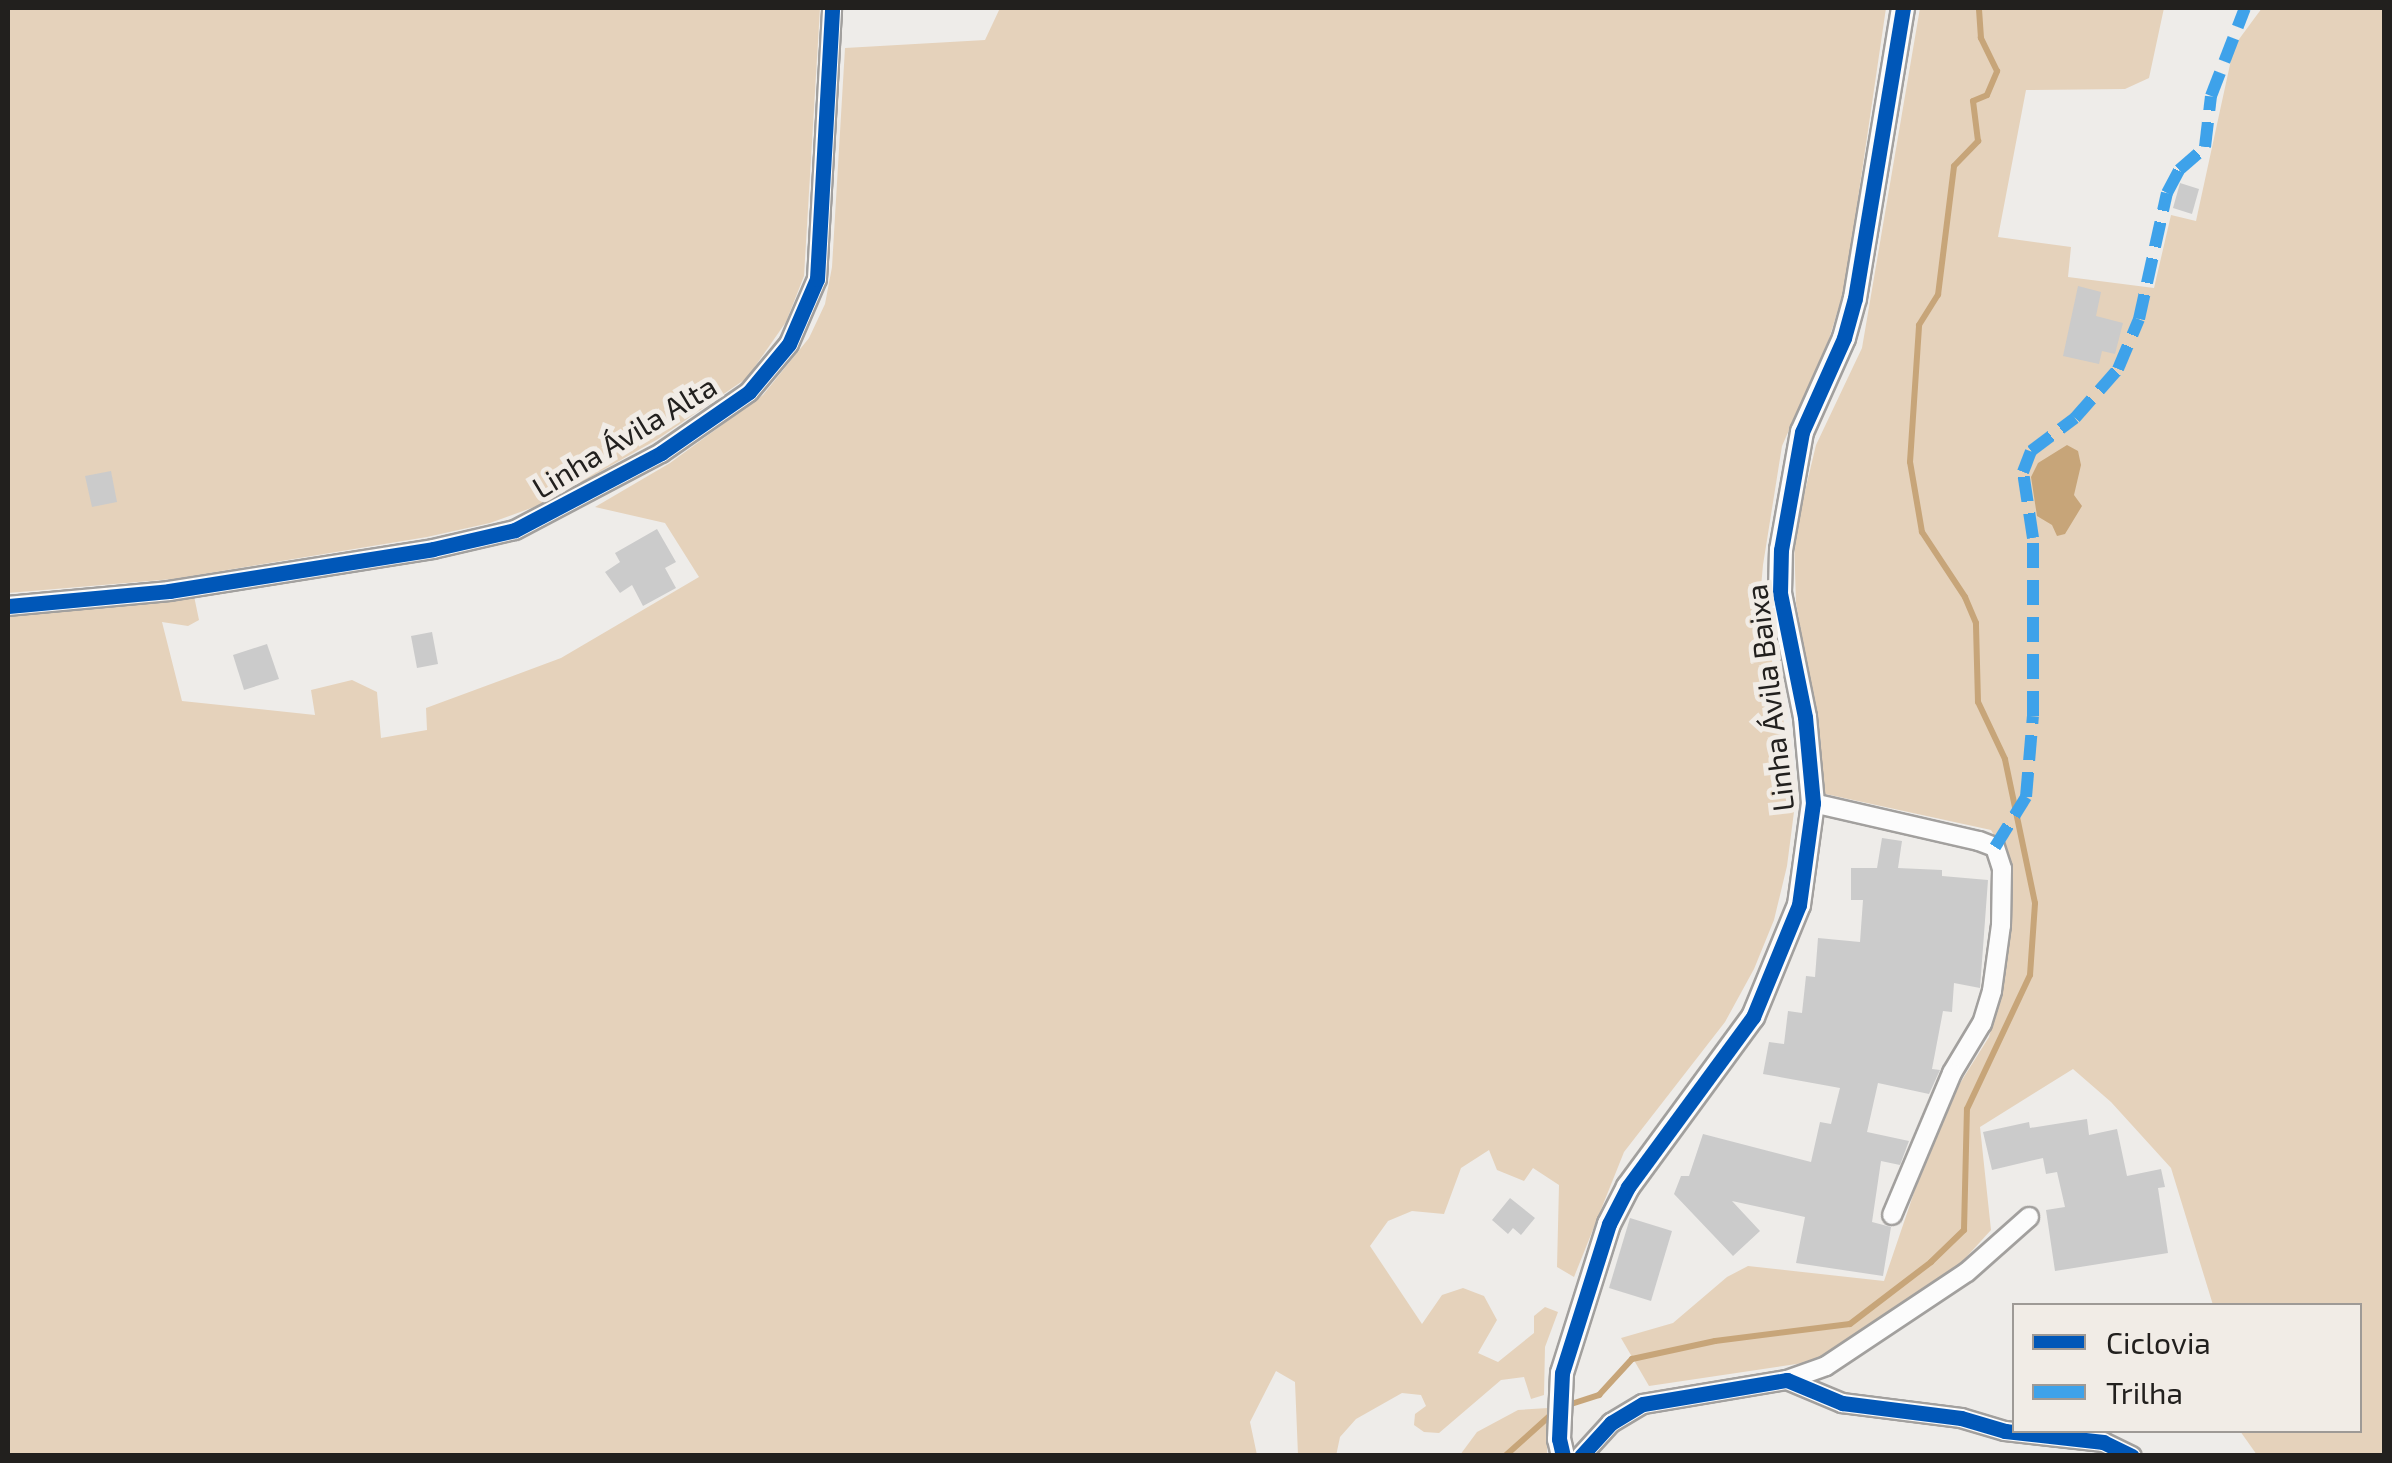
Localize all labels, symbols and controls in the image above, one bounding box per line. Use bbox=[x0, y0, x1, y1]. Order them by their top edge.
street label: Linha Ávila Alta bbox=[525, 367, 723, 505]
street label: Linha Ávila Baixa bbox=[1737, 582, 1801, 814]
legend bbox=[2012, 1303, 2362, 1433]
text: Ciclovia bbox=[2106, 1324, 2211, 1360]
text: Trilha bbox=[2106, 1374, 2183, 1410]

